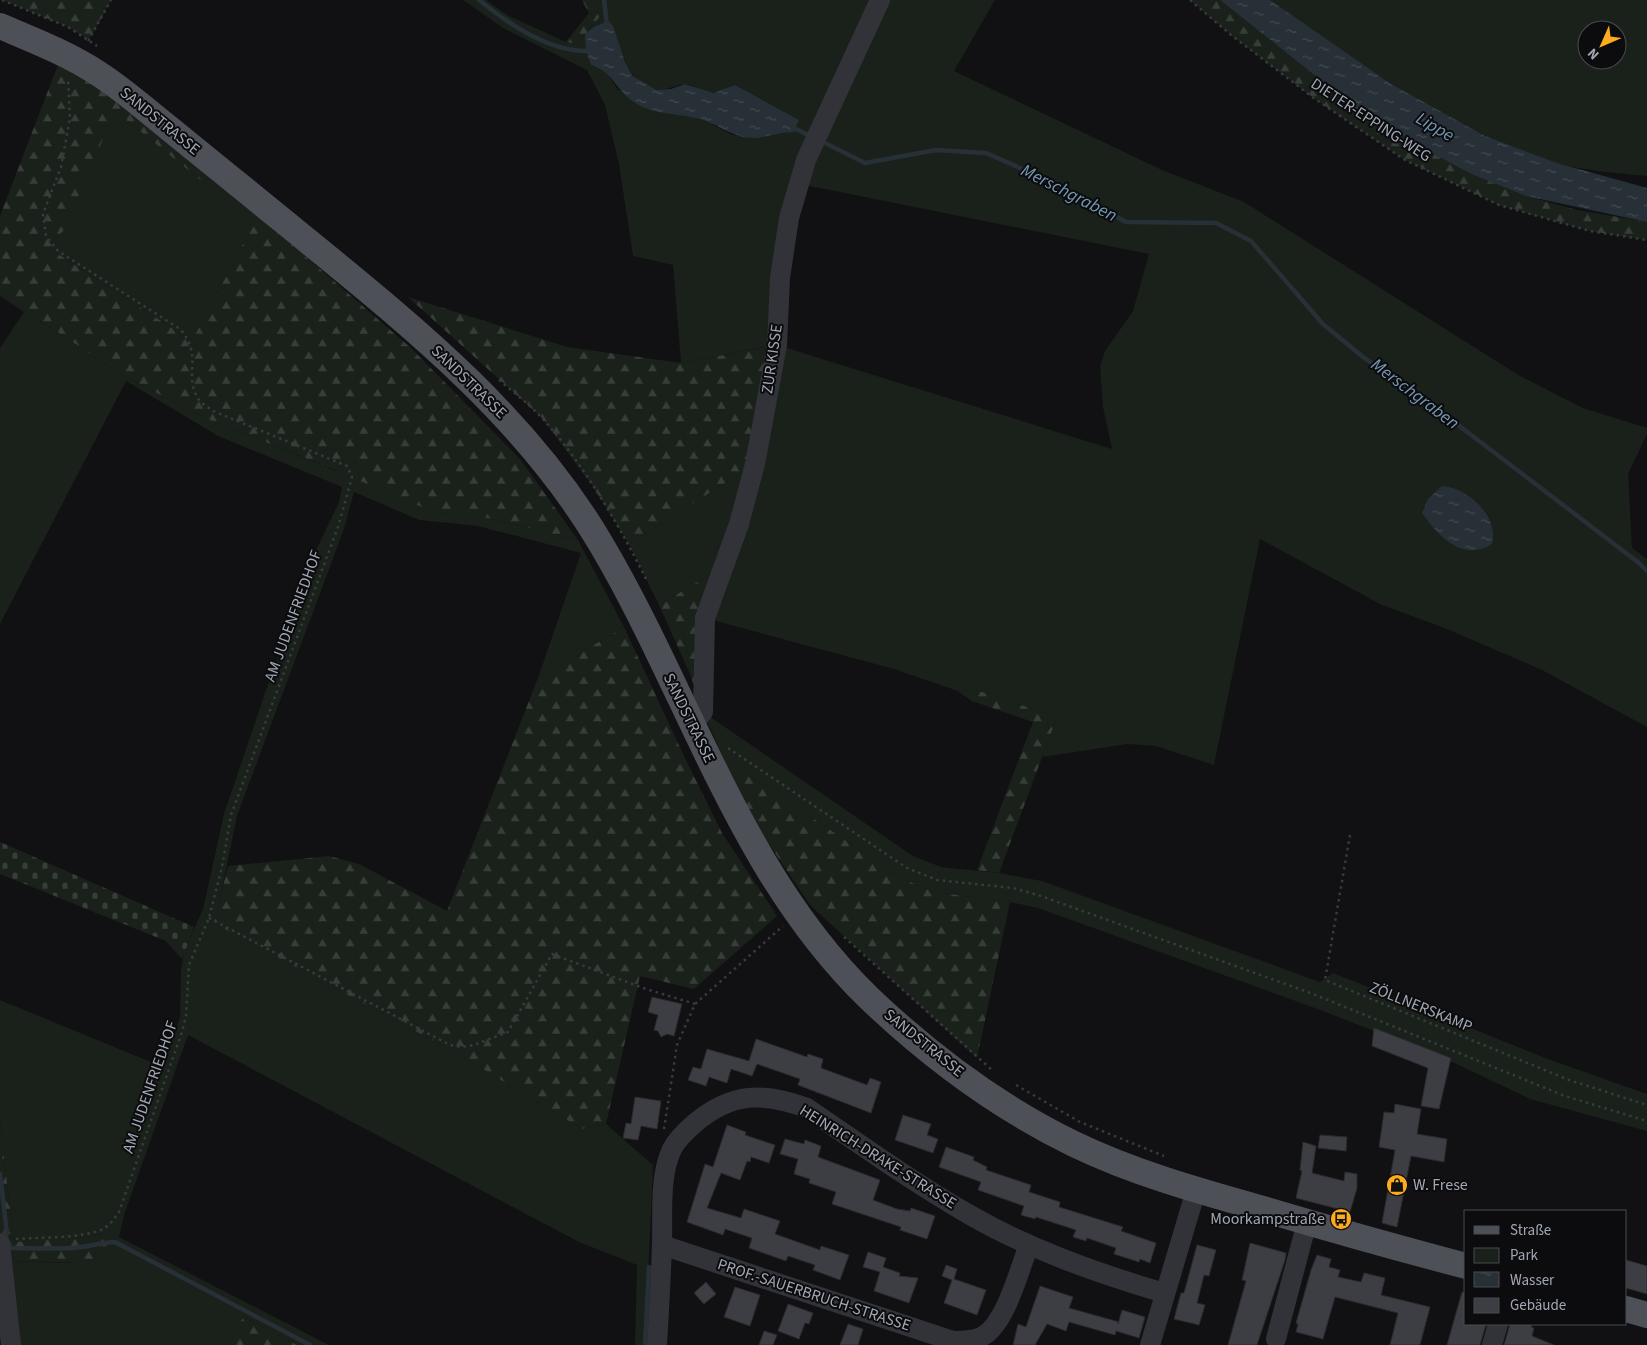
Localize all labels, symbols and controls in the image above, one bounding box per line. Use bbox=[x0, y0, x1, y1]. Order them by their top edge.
north arrow bbox=[1577, 20, 1627, 70]
text: N bbox=[1583, 43, 1604, 64]
street label: DIETER-EPPING-WEG bbox=[1306, 73, 1436, 167]
street label: SANDSTRASSE bbox=[115, 82, 205, 160]
water label: Lippe bbox=[1411, 106, 1459, 148]
water label: Merschgraben bbox=[1017, 158, 1121, 228]
street label: ZUR KISSE bbox=[756, 323, 788, 395]
street label: SANDSTRASSE bbox=[426, 340, 512, 424]
water label: Merschgraben bbox=[1366, 352, 1464, 436]
street label: AM JUDENFRIEDHOF bbox=[259, 547, 327, 685]
street label: SANDSTRASSE bbox=[658, 669, 720, 767]
street label: ZÖLLNERSKAMP bbox=[1366, 976, 1476, 1038]
street label: SANDSTRASSE bbox=[879, 1004, 969, 1082]
street label: AM JUDENFRIEDHOF bbox=[117, 1018, 183, 1156]
street label: HEINRICH-DRAKE-STRASSE bbox=[795, 1100, 961, 1214]
shop icon: W. Frese bbox=[1385, 1173, 1409, 1197]
place label: W. Frese bbox=[1413, 1174, 1468, 1196]
bus stop icon: Moorkampstraße bbox=[1329, 1207, 1353, 1231]
place label: Moorkampstraße bbox=[1210, 1208, 1325, 1230]
legend bbox=[1464, 1210, 1627, 1325]
text: Straße bbox=[1510, 1220, 1551, 1241]
text: Park bbox=[1510, 1245, 1539, 1266]
street label: PROF.-SAUERBRUCH-STRASSE bbox=[715, 1253, 913, 1337]
text: Wasser bbox=[1510, 1270, 1555, 1291]
text: Gebäude bbox=[1510, 1295, 1566, 1316]

